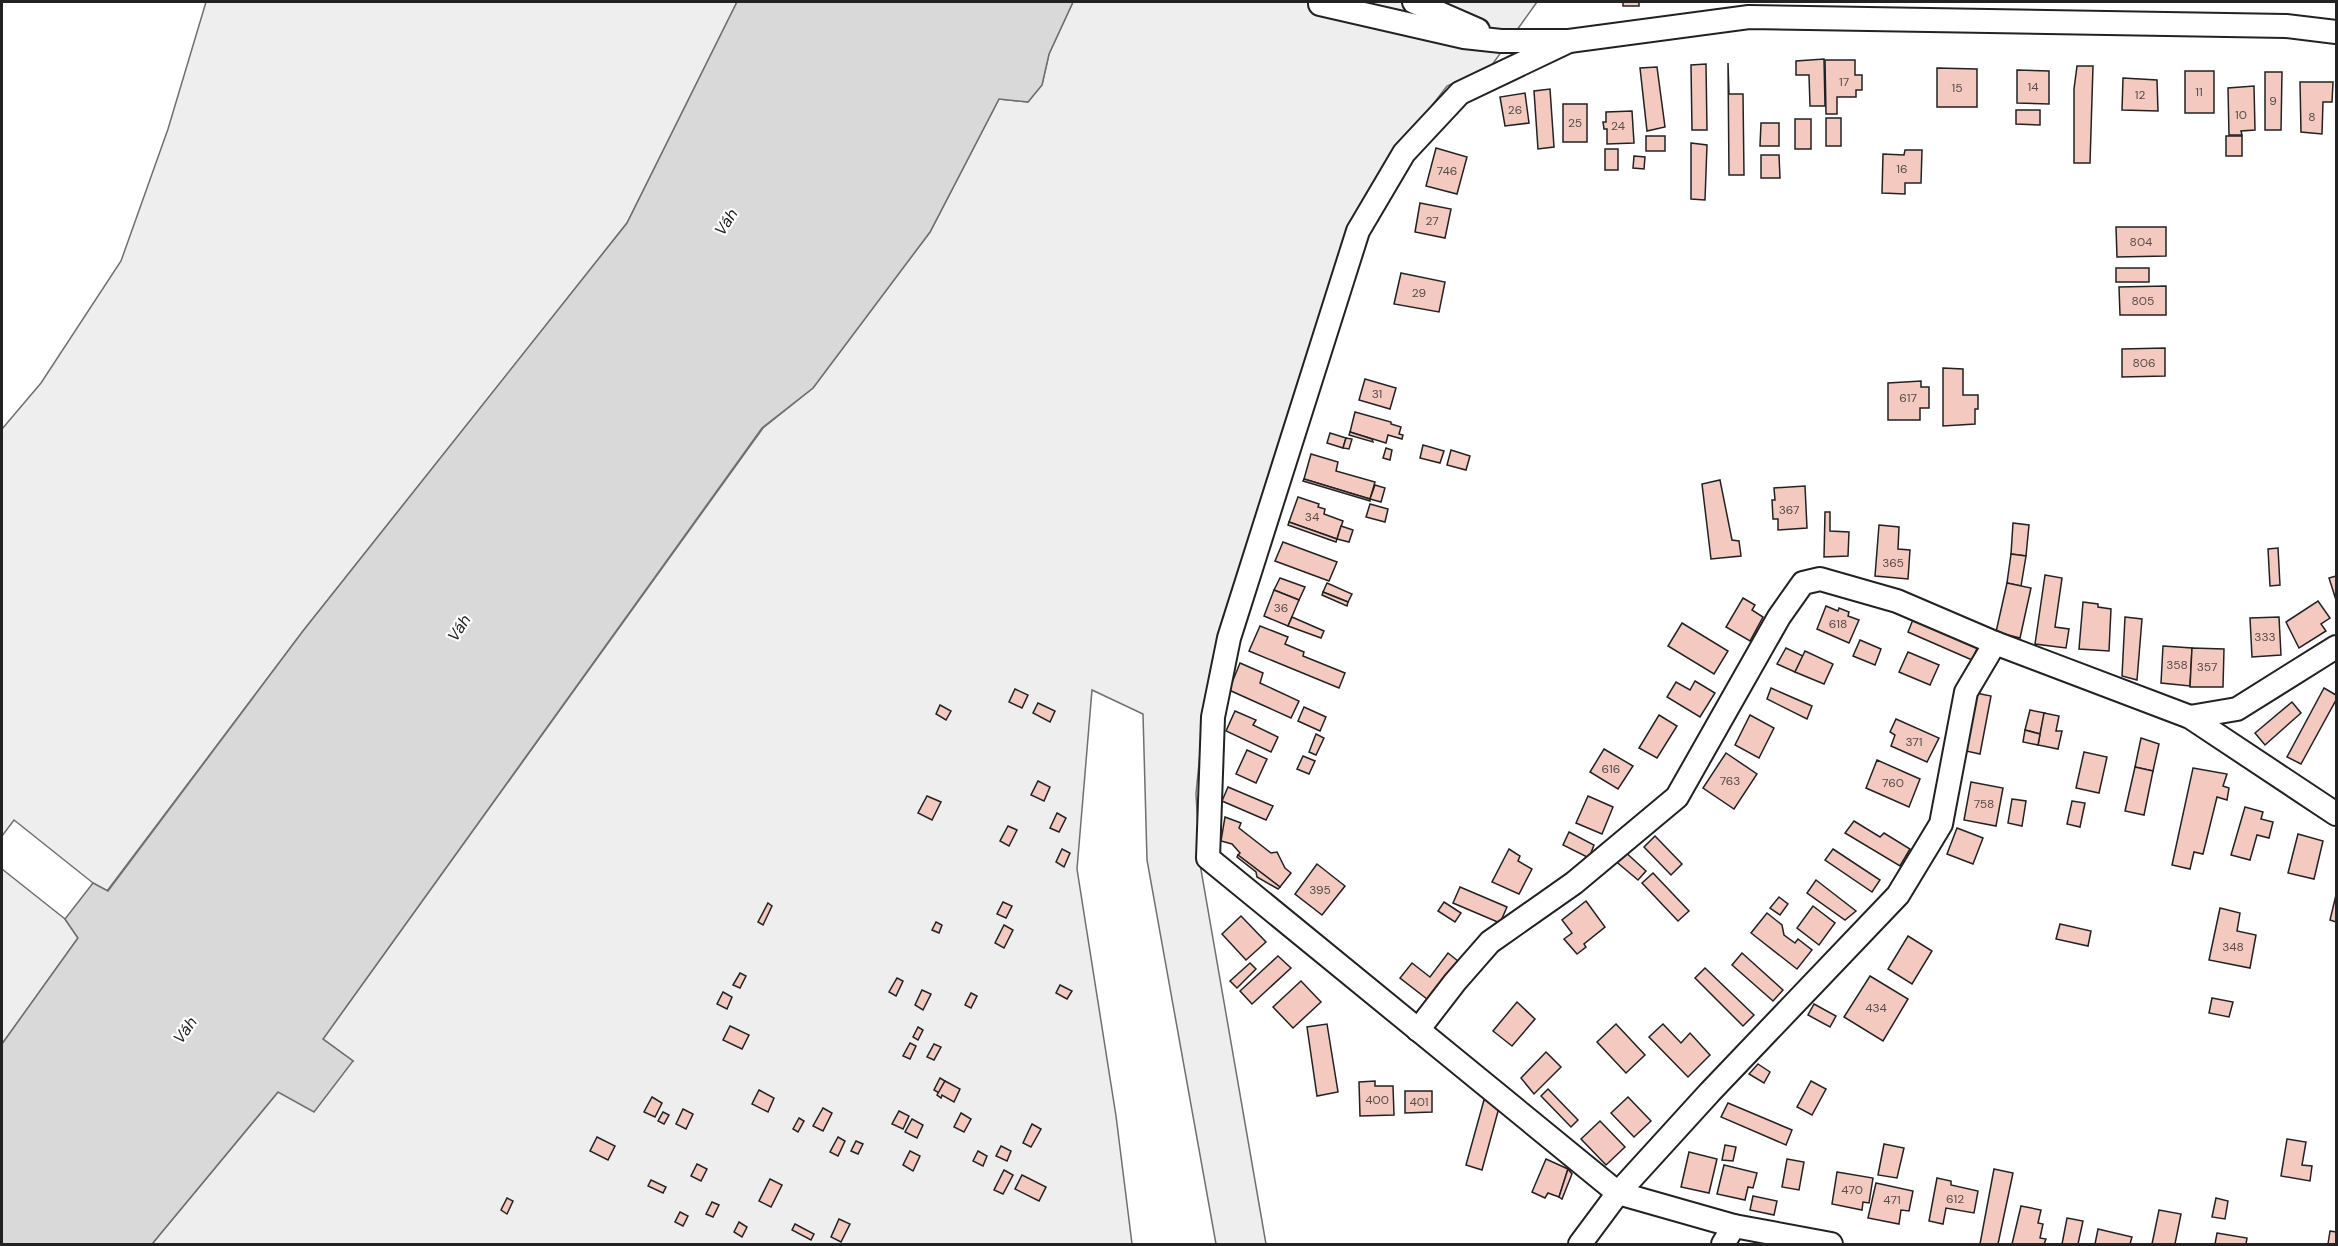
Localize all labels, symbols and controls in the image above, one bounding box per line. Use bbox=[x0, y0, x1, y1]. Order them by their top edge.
house number: 17 bbox=[1839, 74, 1849, 90]
house number: 14 bbox=[2027, 79, 2039, 95]
house number: 15 bbox=[1951, 80, 1963, 96]
house number: 11 bbox=[2195, 84, 2203, 100]
house number: 12 bbox=[2135, 87, 2145, 103]
house number: 9 bbox=[2269, 93, 2277, 109]
house number: 26 bbox=[1508, 102, 1522, 118]
house number: 10 bbox=[2235, 107, 2247, 123]
house number: 8 bbox=[2308, 109, 2316, 125]
house number: 25 bbox=[1568, 115, 1582, 131]
house number: 24 bbox=[1611, 118, 1625, 134]
house number: 16 bbox=[1896, 161, 1908, 177]
house number: 746 bbox=[1437, 163, 1457, 179]
water label: Váh bbox=[710, 204, 742, 240]
house number: 27 bbox=[1425, 213, 1439, 229]
house number: 804 bbox=[2130, 234, 2152, 250]
house number: 29 bbox=[1412, 285, 1426, 301]
house number: 805 bbox=[2132, 293, 2154, 309]
house number: 806 bbox=[2132, 355, 2156, 371]
house number: 31 bbox=[1372, 386, 1382, 402]
house number: 617 bbox=[1899, 390, 1917, 406]
house number: 367 bbox=[1779, 502, 1799, 518]
house number: 34 bbox=[1305, 509, 1319, 525]
house number: 365 bbox=[1882, 555, 1904, 571]
house number: 36 bbox=[1274, 600, 1288, 616]
water label: Váh bbox=[443, 610, 475, 646]
house number: 618 bbox=[1829, 616, 1847, 632]
house number: 333 bbox=[2254, 629, 2276, 645]
house number: 358 bbox=[2166, 657, 2188, 673]
house number: 357 bbox=[2197, 659, 2217, 675]
house number: 371 bbox=[1905, 734, 1923, 750]
house number: 616 bbox=[1602, 761, 1620, 777]
house number: 763 bbox=[1720, 773, 1740, 789]
house number: 760 bbox=[1882, 775, 1904, 791]
house number: 758 bbox=[1974, 796, 1994, 812]
house number: 395 bbox=[1309, 882, 1331, 898]
house number: 348 bbox=[2222, 939, 2244, 955]
house number: 434 bbox=[1865, 1000, 1887, 1016]
water label: Váh bbox=[168, 1012, 202, 1048]
house number: 400 bbox=[1365, 1092, 1389, 1108]
house number: 401 bbox=[1409, 1094, 1429, 1110]
house number: 470 bbox=[1841, 1182, 1863, 1198]
house number: 612 bbox=[1946, 1191, 1964, 1207]
house number: 471 bbox=[1883, 1192, 1901, 1208]

